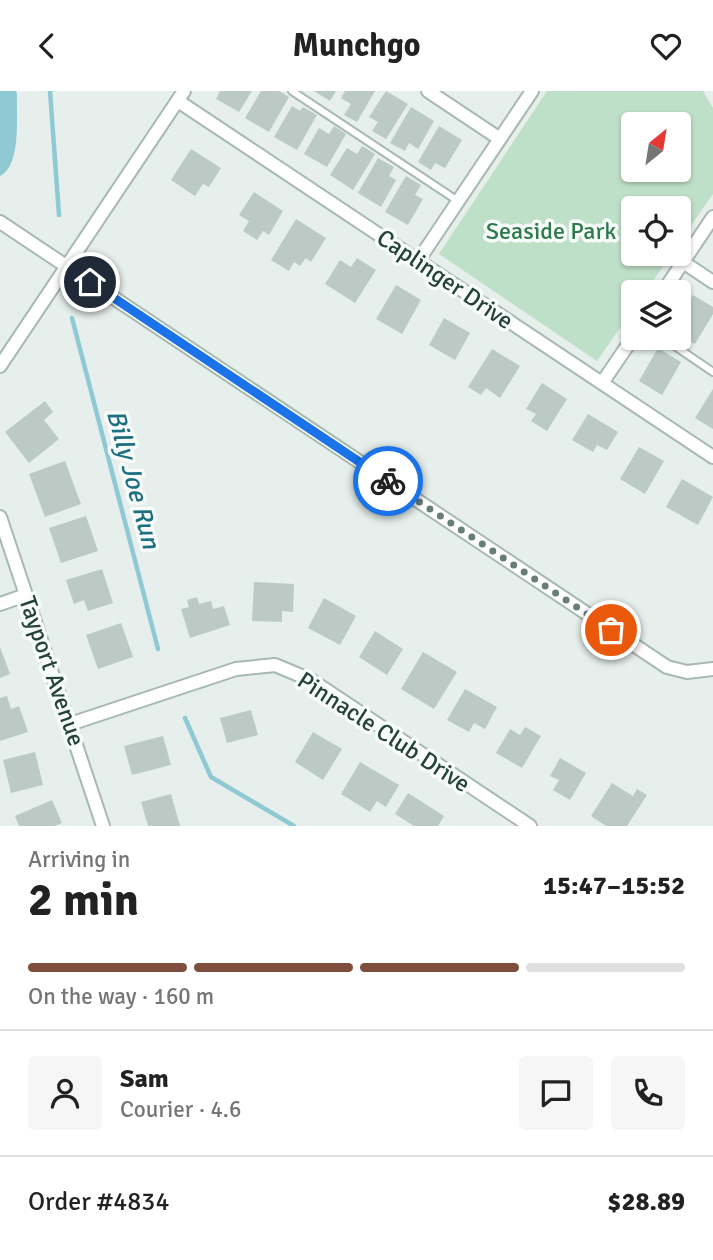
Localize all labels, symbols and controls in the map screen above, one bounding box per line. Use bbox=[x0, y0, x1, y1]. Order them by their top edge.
text: Munchgo bbox=[292, 26, 421, 65]
icon: back bbox=[28, 27, 66, 65]
icon: heart bbox=[647, 27, 685, 65]
north arrow bbox=[621, 112, 691, 182]
map controls bbox=[621, 112, 691, 350]
button: locate bbox=[621, 196, 691, 266]
park label: Seaside Park bbox=[486, 216, 616, 246]
street label: Caplinger Drive bbox=[371, 222, 519, 336]
pin bbox=[60, 252, 120, 312]
icon: home bbox=[71, 263, 109, 301]
button: layers bbox=[621, 280, 691, 350]
water label: Billy Joe Run bbox=[99, 406, 167, 553]
courier bbox=[353, 446, 423, 516]
icon: bike bbox=[369, 462, 407, 500]
street label: Tayport Avenue bbox=[12, 592, 92, 750]
pin bbox=[581, 600, 641, 660]
icon: bag bbox=[592, 611, 630, 649]
street label: Pinnacle Club Drive bbox=[292, 665, 476, 799]
text: Arriving in bbox=[28, 845, 130, 874]
text: 15:47–15:52 bbox=[543, 870, 685, 902]
text: 2 min bbox=[28, 872, 139, 928]
text: On the way · 160 m bbox=[28, 982, 214, 1011]
button: person bbox=[28, 1056, 102, 1130]
button: chat bbox=[519, 1056, 593, 1130]
button: phone bbox=[611, 1056, 685, 1130]
text: Sam bbox=[120, 1063, 169, 1095]
text: Courier · 4.6 bbox=[120, 1095, 241, 1124]
text: Order #4834 bbox=[28, 1186, 169, 1218]
text: $28.89 bbox=[607, 1186, 685, 1218]

